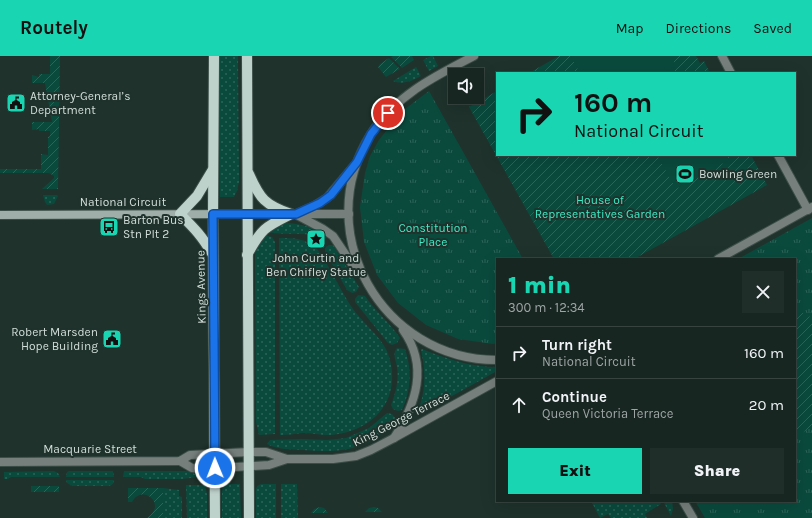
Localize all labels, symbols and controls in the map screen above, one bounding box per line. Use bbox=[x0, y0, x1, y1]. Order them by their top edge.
text: Routely bbox=[20, 17, 88, 39]
text: Map bbox=[616, 20, 644, 37]
text: Directions bbox=[666, 20, 731, 37]
text: Saved bbox=[753, 20, 792, 37]
map controls bbox=[448, 68, 484, 104]
button: sound bbox=[448, 68, 484, 104]
text: 160 m bbox=[574, 86, 652, 119]
icon: right bbox=[508, 88, 560, 140]
place label: Attorney-General’s Department bbox=[30, 89, 130, 117]
public building icon: Attorney-General’s Department bbox=[5, 92, 27, 114]
pin bbox=[371, 96, 405, 130]
icon: arrive bbox=[377, 102, 399, 124]
text: National Circuit bbox=[574, 120, 704, 142]
sports icon: Bowling Green bbox=[674, 163, 696, 185]
place label: Bowling Green bbox=[699, 167, 777, 181]
park label: House of Representatives Garden bbox=[535, 193, 665, 221]
street label: National Circuit bbox=[80, 195, 167, 209]
place label: Barton Bus Stn Plt 2 bbox=[123, 213, 184, 241]
bus stop icon: Barton Bus Stn Plt 2 bbox=[98, 216, 120, 238]
park label: Constitution Place bbox=[398, 221, 468, 249]
place icon: John Curtin and Ben Chifley Statue bbox=[305, 228, 327, 250]
street label: Kings Avenue bbox=[193, 250, 209, 324]
place label: John Curtin and Ben Chifley Statue bbox=[266, 251, 366, 279]
text: 1 min bbox=[508, 271, 571, 299]
button: close bbox=[742, 271, 784, 313]
text: 300 m · 12:34 bbox=[508, 300, 585, 315]
place label: Robert Marsden Hope Building bbox=[11, 325, 98, 353]
public building icon: Robert Marsden Hope Building bbox=[101, 328, 123, 350]
text: Turn right bbox=[542, 336, 612, 354]
icon: right bbox=[508, 342, 530, 364]
text: 160 m bbox=[744, 344, 784, 362]
text: National Circuit bbox=[542, 354, 636, 369]
street label: King George Terrace bbox=[350, 388, 452, 450]
text: Continue bbox=[542, 388, 607, 406]
icon: ahead bbox=[508, 394, 530, 416]
text: 20 m bbox=[749, 396, 784, 414]
text: Queen Victoria Terrace bbox=[542, 406, 673, 421]
street label: Macquarie Street bbox=[43, 442, 137, 456]
position arrow bbox=[194, 447, 236, 489]
button: Exit bbox=[508, 448, 642, 494]
button: Share bbox=[650, 448, 784, 494]

